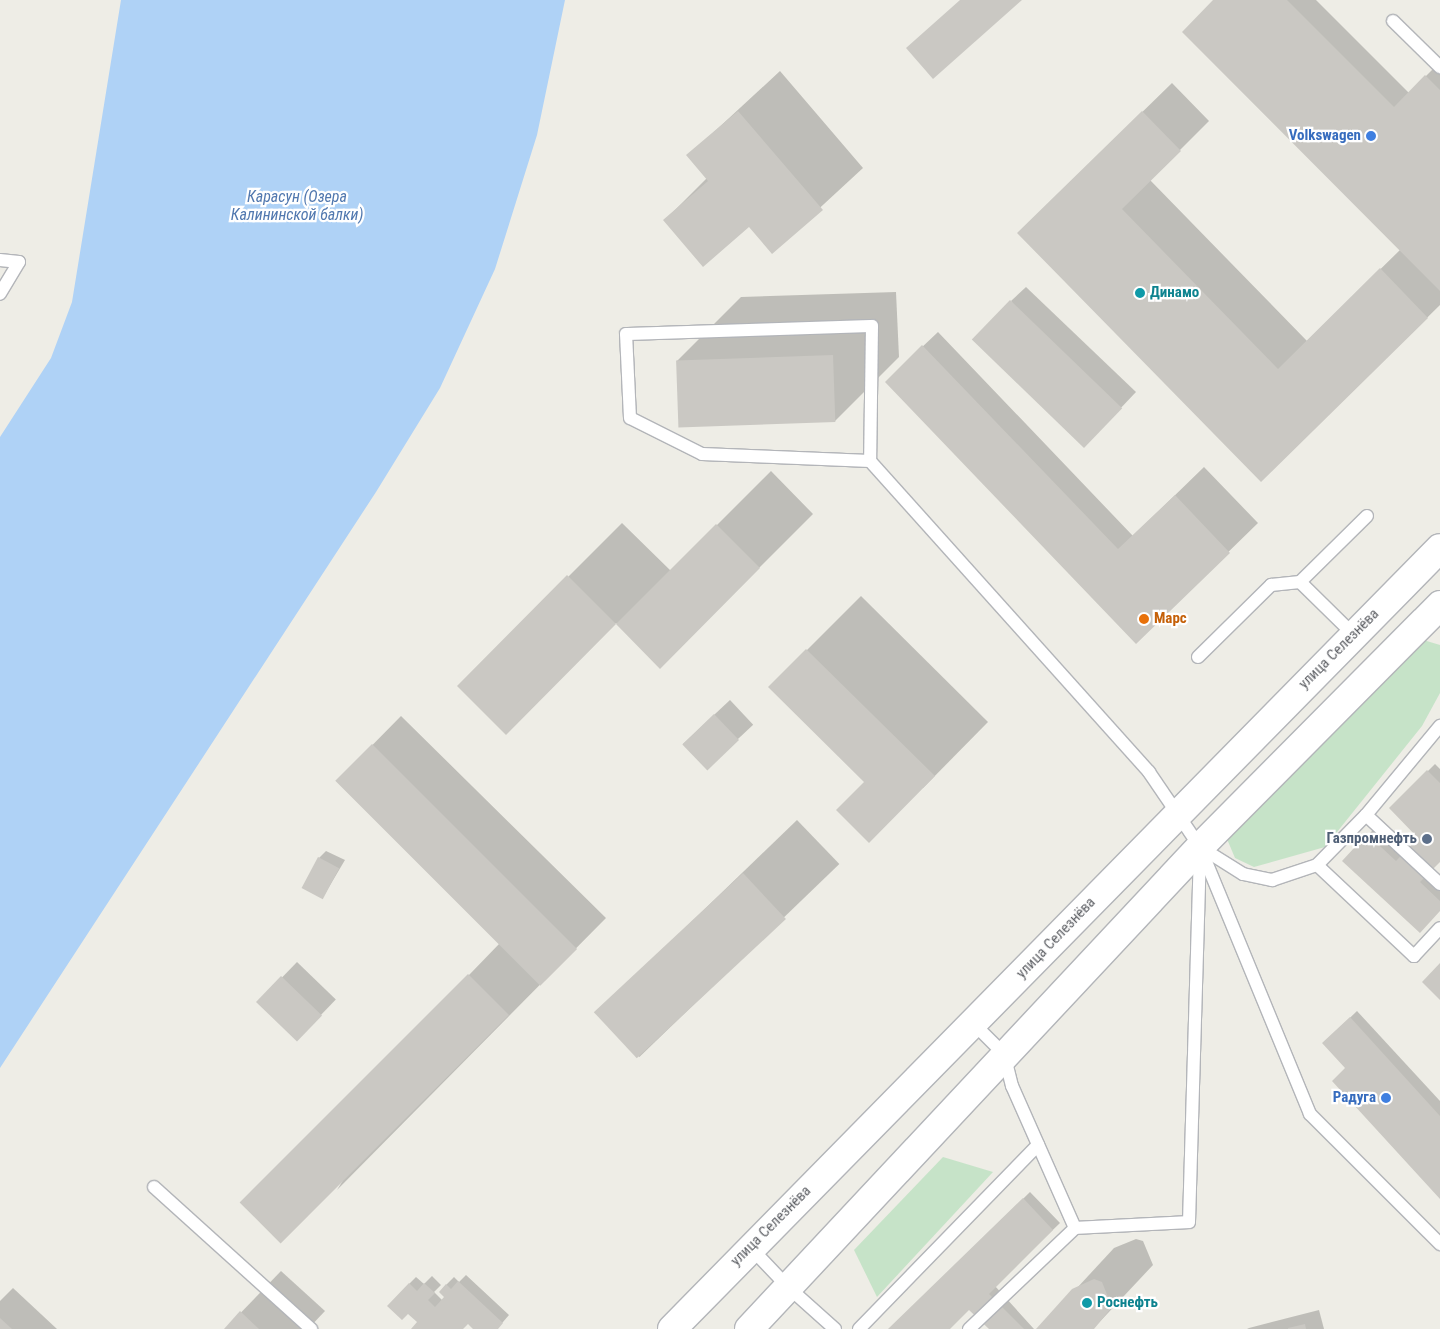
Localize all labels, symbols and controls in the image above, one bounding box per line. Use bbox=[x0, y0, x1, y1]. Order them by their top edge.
place label: Volkswagen bbox=[1289, 127, 1361, 145]
marker: Volkswagen bbox=[1365, 130, 1377, 142]
water label: Карасун (Озера Калининской балки) bbox=[231, 187, 363, 225]
place label: Динамо bbox=[1150, 284, 1199, 302]
marker: Динамо bbox=[1134, 287, 1146, 299]
street label: улица Селезнёва bbox=[1295, 605, 1383, 693]
place label: Марс bbox=[1154, 610, 1187, 628]
marker: Марс bbox=[1138, 613, 1150, 625]
place label: Газпромнефть bbox=[1327, 830, 1417, 848]
marker: Газпромнефть bbox=[1421, 833, 1433, 845]
street label: улица Селезнёва bbox=[1013, 894, 1099, 982]
place label: Радуга bbox=[1333, 1089, 1376, 1107]
marker: Радуга bbox=[1380, 1092, 1392, 1104]
street label: улица Селезнёва bbox=[727, 1182, 815, 1270]
place label: Роснефть bbox=[1097, 1294, 1158, 1312]
marker: Роснефть bbox=[1081, 1297, 1093, 1309]

